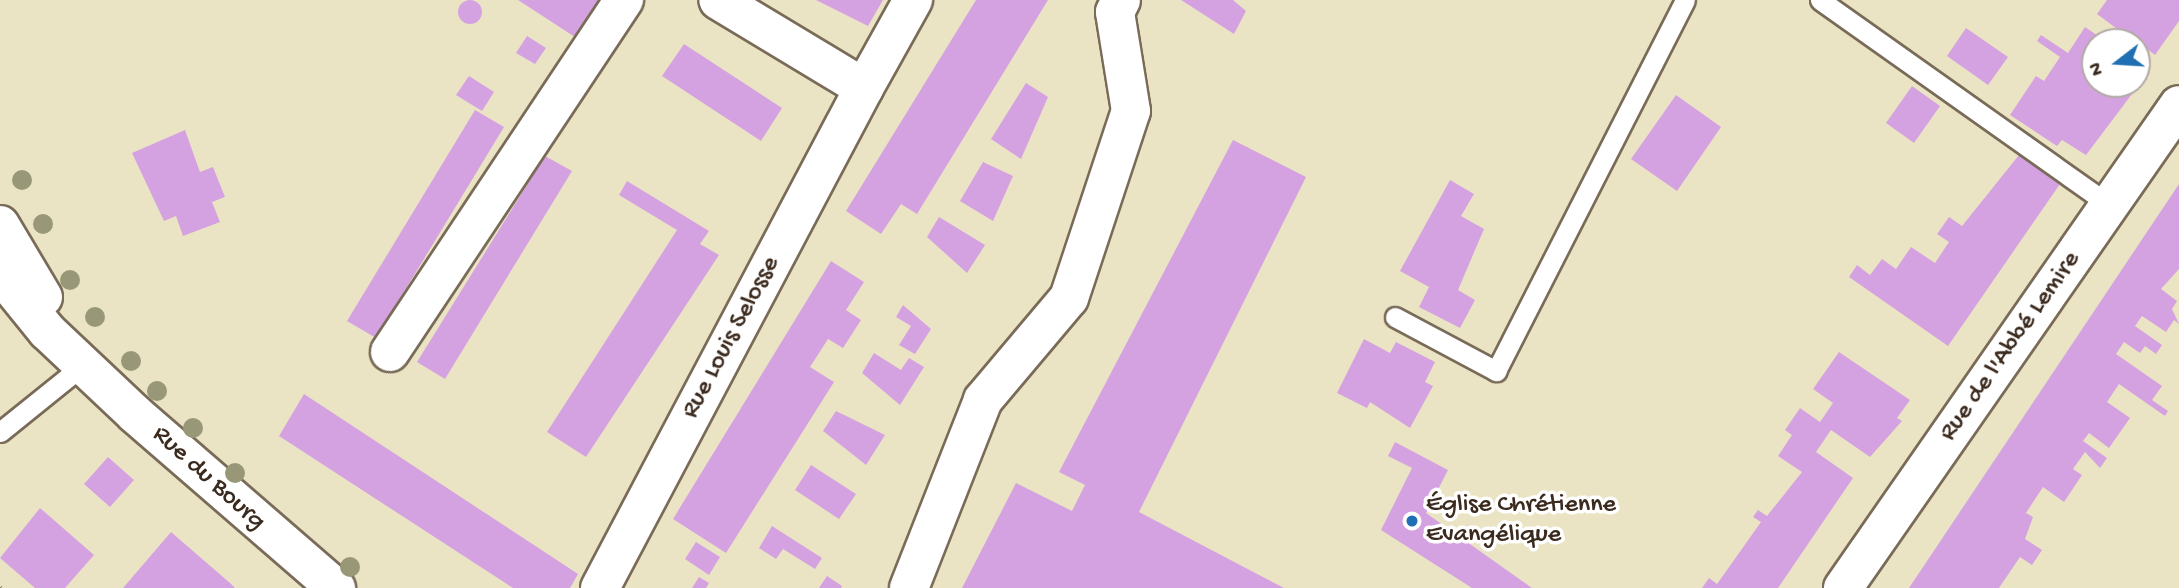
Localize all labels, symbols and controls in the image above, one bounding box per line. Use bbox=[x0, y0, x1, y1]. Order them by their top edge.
north arrow bbox=[2081, 28, 2151, 98]
text: N bbox=[2085, 59, 2110, 78]
street label: Rue de l'Abbé Lemire bbox=[1934, 246, 2088, 448]
street label: Rue Louis Selosse bbox=[676, 252, 788, 424]
street label: Rue du Bourg bbox=[145, 420, 271, 538]
place label: Église Chrétienne Evangélique bbox=[1426, 490, 1616, 552]
marker: Église Chrétienne Evangélique bbox=[1404, 513, 1420, 529]

